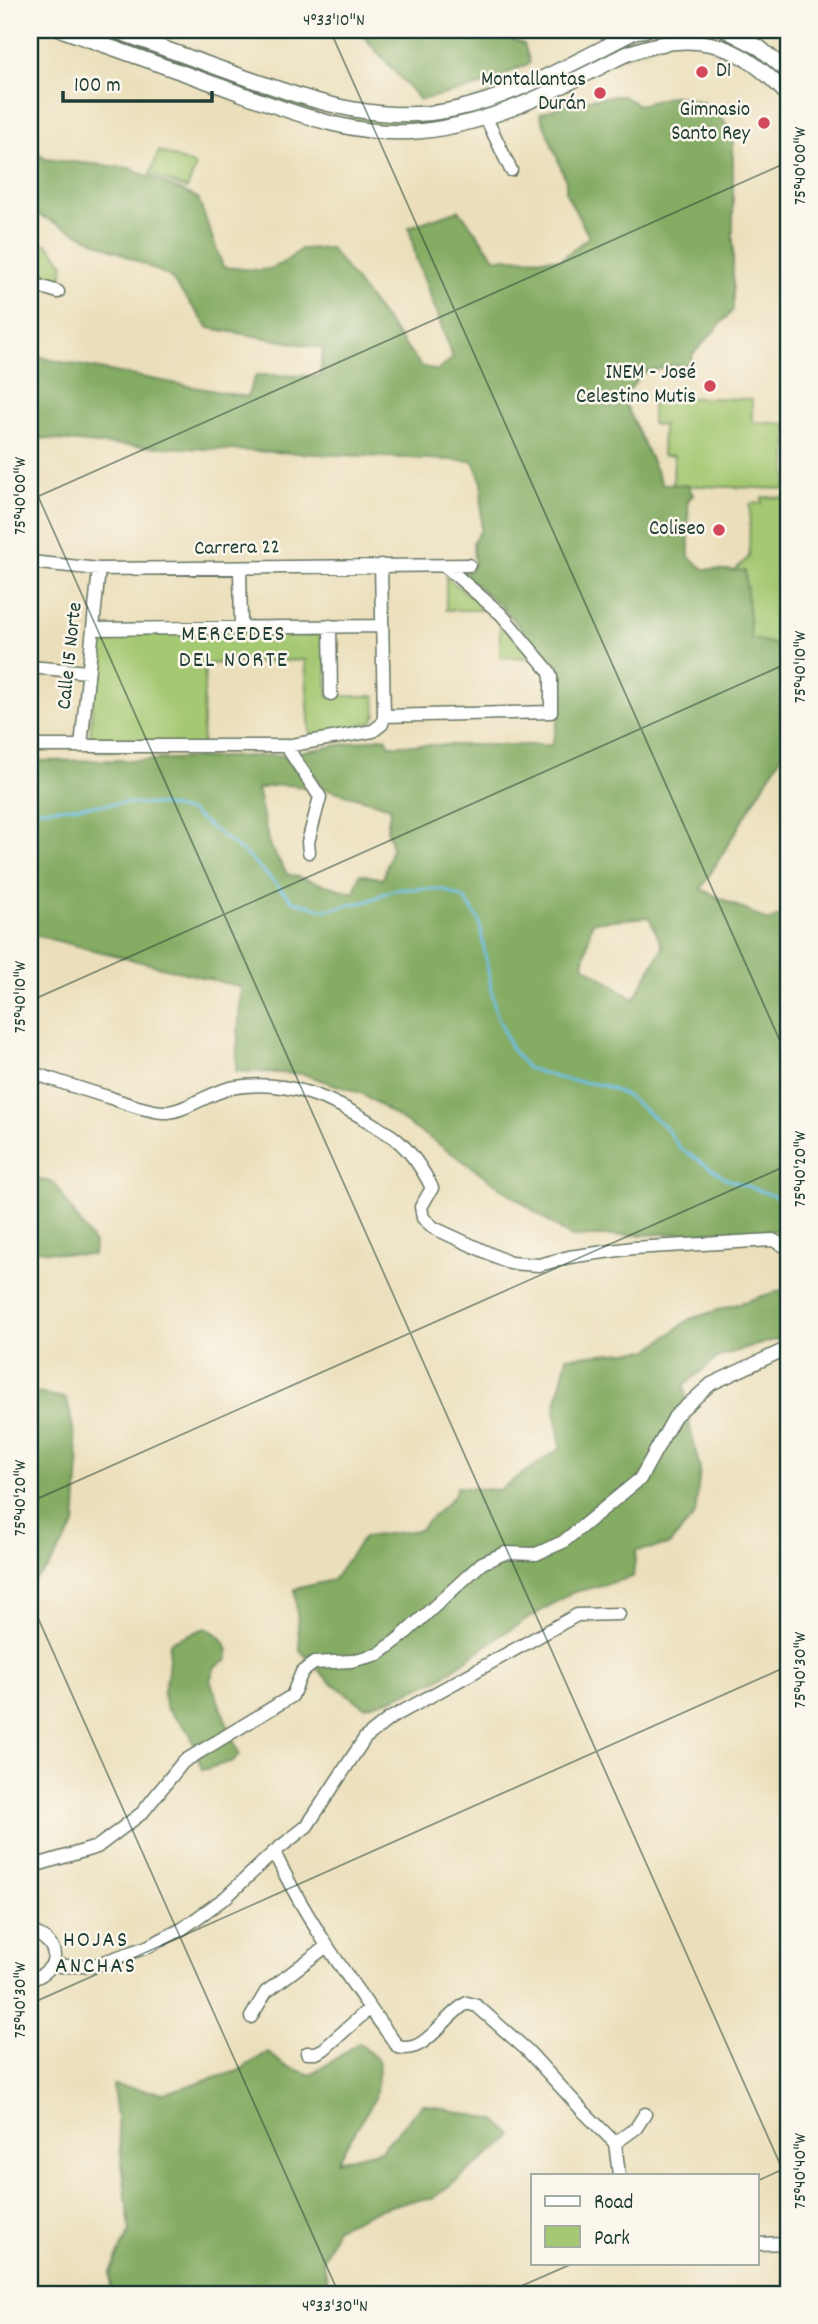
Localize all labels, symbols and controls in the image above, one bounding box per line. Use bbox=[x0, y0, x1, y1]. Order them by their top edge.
text: 4°33'10"N bbox=[303, 9, 365, 34]
place label: D1 bbox=[716, 57, 731, 87]
scale bar bbox=[63, 60, 212, 104]
marker: D1 bbox=[694, 64, 710, 80]
place label: Montallantas Durán bbox=[481, 66, 586, 120]
text: 100 m bbox=[74, 72, 121, 102]
marker: Montallantas Durán bbox=[592, 85, 608, 101]
place label: Gimnasio Santo Rey bbox=[671, 96, 750, 150]
marker: Gimnasio Santo Rey bbox=[756, 115, 772, 131]
text: 75°40'00"W bbox=[789, 126, 814, 205]
place label: INEM - José Celestino Mutis bbox=[576, 359, 696, 413]
marker: INEM - José Celestino Mutis bbox=[702, 378, 718, 394]
text: 75°40'00"W bbox=[9, 456, 34, 535]
place label: Coliseo bbox=[649, 515, 705, 545]
marker: Coliseo bbox=[711, 522, 727, 538]
street label: Carrera 22 bbox=[194, 533, 280, 565]
street label: Calle 15 Norte bbox=[50, 601, 92, 711]
district label: MERCEDES DEL NORTE bbox=[179, 619, 289, 678]
text: 75°40'10"W bbox=[789, 630, 814, 703]
text: 75°40'10"W bbox=[9, 960, 34, 1033]
text: 75°40'20"W bbox=[789, 1130, 814, 1207]
text: 75°40'20"W bbox=[9, 1459, 34, 1536]
text: 75°40'30"W bbox=[789, 1631, 814, 1708]
district label: HOJAS ANCHAS bbox=[55, 1925, 137, 1984]
text: 75°40'30"W bbox=[9, 1961, 34, 2038]
text: 75°40'40"W bbox=[789, 2132, 814, 2209]
legend bbox=[531, 2174, 758, 2264]
text: Road bbox=[594, 2189, 633, 2219]
text: Park bbox=[594, 2225, 630, 2255]
text: 4°33'30"N bbox=[302, 2295, 368, 2320]

